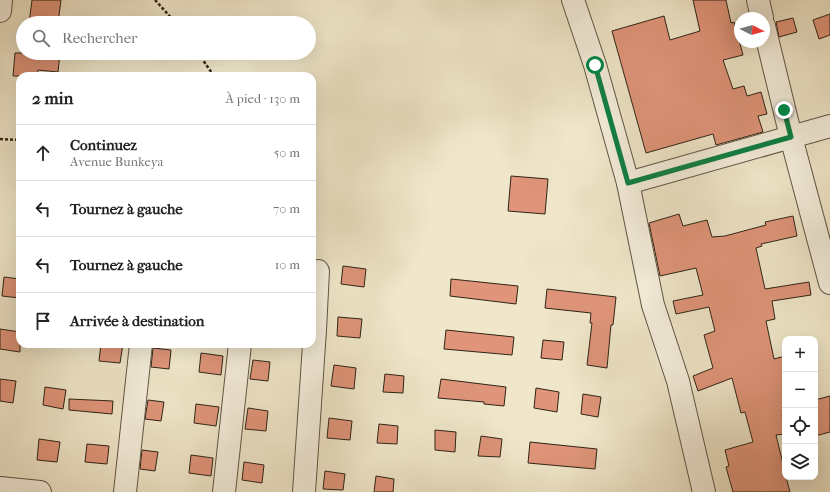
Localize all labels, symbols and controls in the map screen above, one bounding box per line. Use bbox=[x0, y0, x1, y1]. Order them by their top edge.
north arrow bbox=[734, 12, 770, 48]
search box bbox=[16, 16, 316, 60]
icon: search bbox=[30, 27, 52, 49]
text: Rechercher bbox=[62, 29, 137, 47]
route start bbox=[586, 56, 604, 74]
text: 2 min bbox=[32, 88, 73, 108]
text: À pied · 130 m bbox=[226, 91, 300, 106]
route end bbox=[775, 101, 793, 119]
text: Continuez bbox=[70, 136, 137, 154]
icon: ahead bbox=[32, 142, 54, 164]
text: 50 m bbox=[274, 145, 300, 160]
text: Avenue Bunkeya bbox=[70, 154, 164, 169]
icon: left bbox=[32, 198, 54, 220]
text: Tournez à gauche bbox=[70, 200, 183, 218]
text: 70 m bbox=[273, 201, 300, 216]
icon: left bbox=[32, 254, 54, 276]
text: Tournez à gauche bbox=[70, 256, 183, 274]
text: 10 m bbox=[275, 257, 300, 272]
icon: arrive bbox=[32, 310, 54, 332]
text: Arrivée à destination bbox=[70, 312, 205, 330]
map controls bbox=[782, 336, 818, 480]
button: + bbox=[782, 336, 818, 372]
button: − bbox=[782, 372, 818, 408]
button: locate bbox=[782, 408, 818, 444]
button: layers bbox=[782, 444, 818, 480]

